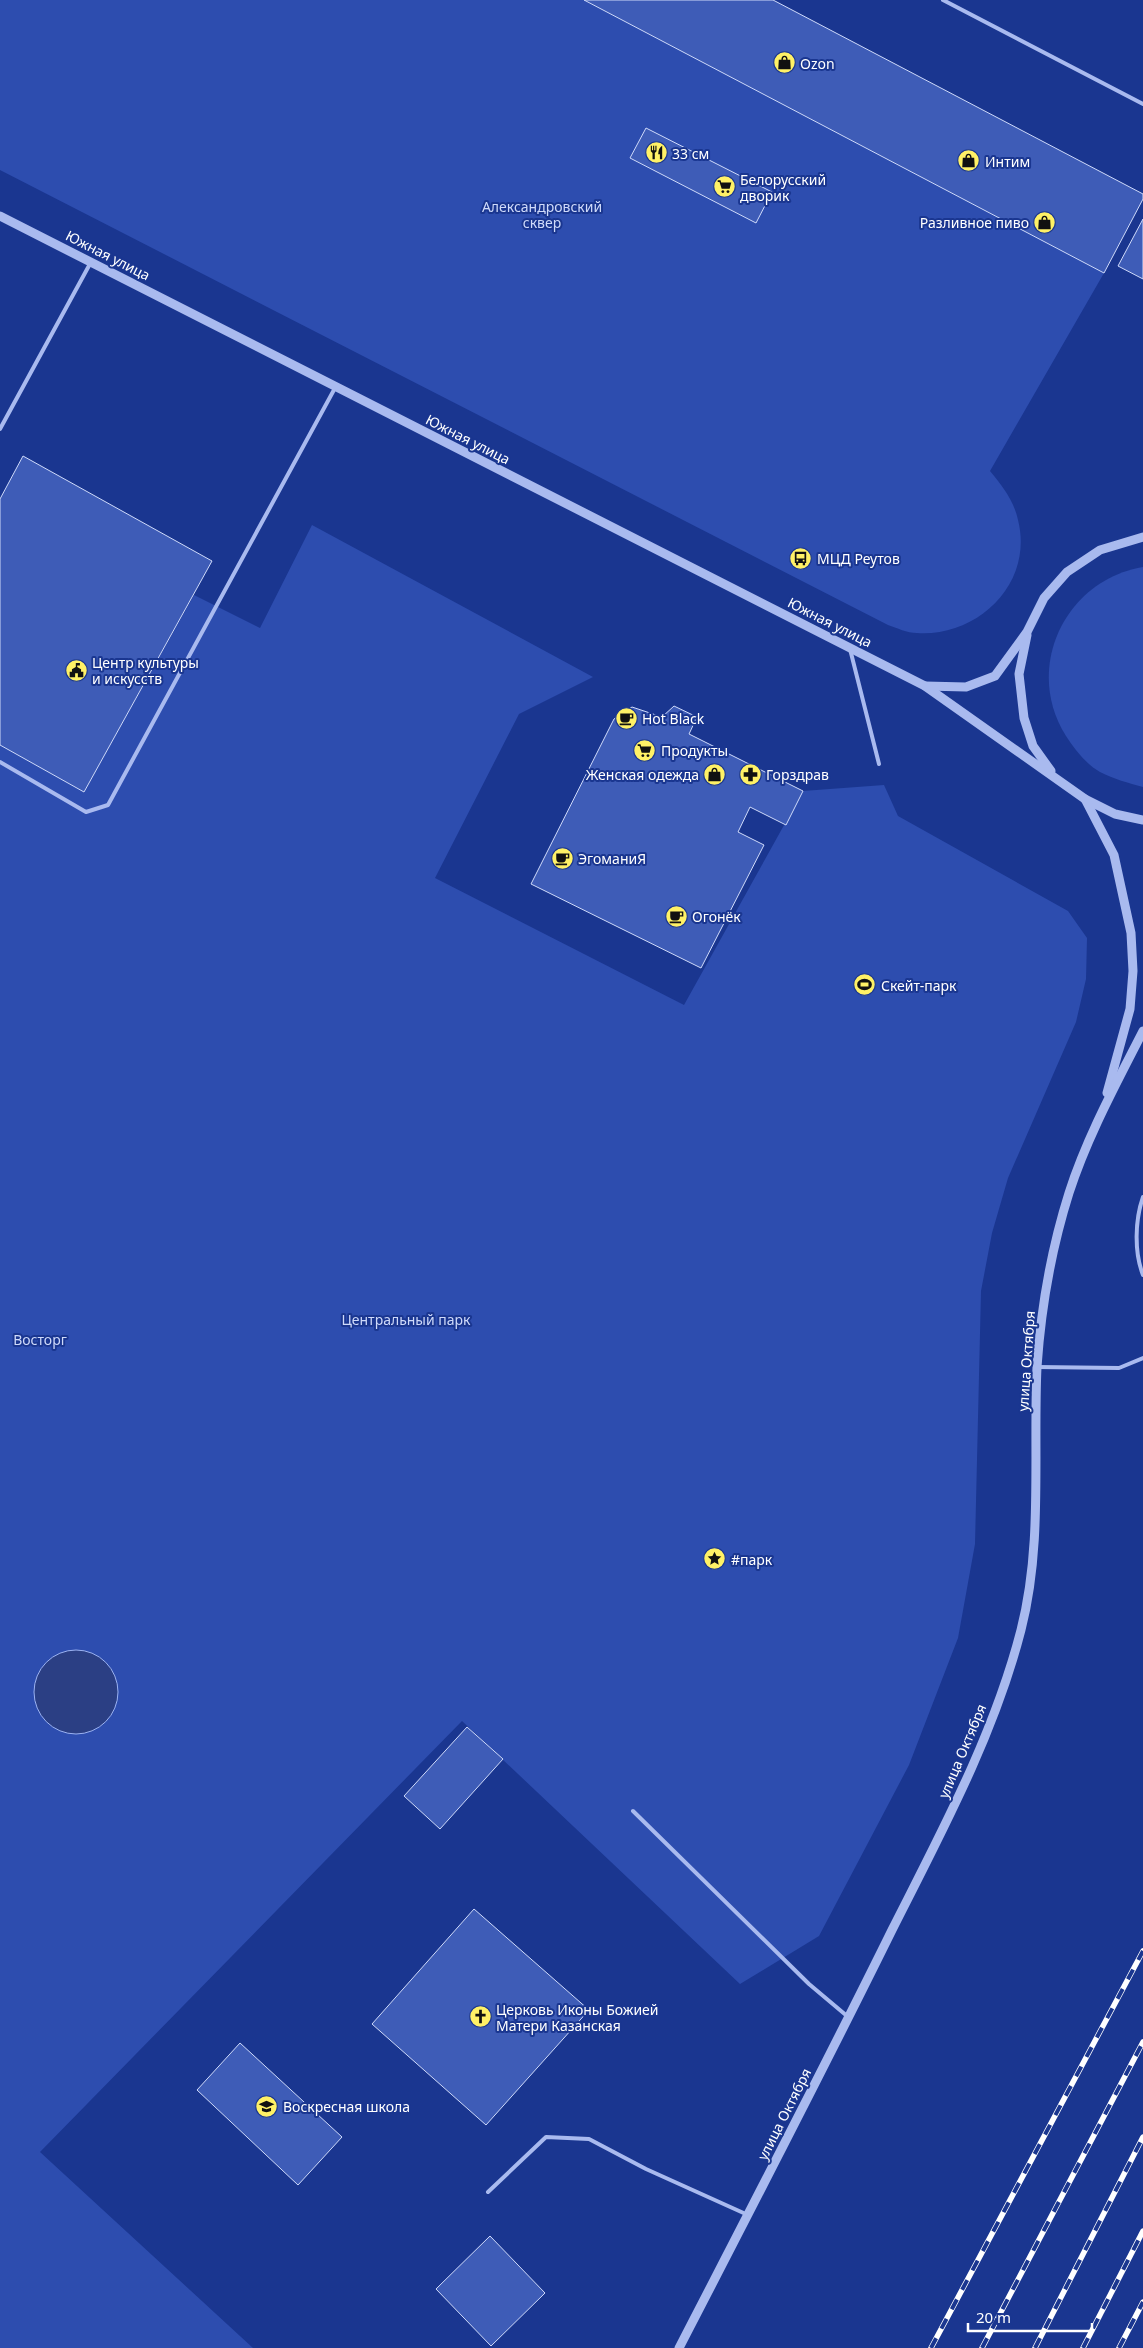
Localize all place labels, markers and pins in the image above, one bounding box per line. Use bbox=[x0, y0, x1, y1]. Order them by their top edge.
shop icon: Ozon bbox=[772, 51, 796, 75]
place label: Ozon bbox=[800, 54, 835, 73]
restaurant icon: 33 см bbox=[644, 141, 668, 165]
place label: 33 см bbox=[672, 144, 709, 163]
shop icon: Интим bbox=[957, 149, 981, 173]
place label: Интим bbox=[985, 152, 1030, 171]
place label: Белорусский дворик bbox=[740, 170, 826, 205]
supermarket icon: Белорусский дворик bbox=[712, 175, 736, 199]
shop icon: Разливное пиво bbox=[1033, 210, 1057, 234]
place label: Разливное пиво bbox=[920, 213, 1029, 232]
bus stop icon: МЦД Реутов bbox=[789, 546, 813, 570]
place label: МЦД Реутов bbox=[817, 549, 900, 568]
place label: Центр культуры и искусств bbox=[92, 653, 199, 688]
public building icon: Центр культуры и искусств bbox=[64, 658, 88, 682]
cafe icon: Hot Black bbox=[614, 706, 638, 730]
place label: Hot Black bbox=[642, 709, 705, 728]
supermarket icon: Продукты bbox=[633, 738, 657, 762]
place label: Продукты bbox=[661, 741, 728, 760]
shop icon: Женская одежда bbox=[703, 762, 727, 786]
pharmacy icon: Горздрав bbox=[738, 762, 762, 786]
place label: Женская одежда bbox=[586, 765, 699, 784]
place label: Горздрав bbox=[766, 765, 829, 784]
cafe icon: ЭгоманиЯ bbox=[550, 846, 574, 870]
place label: ЭгоманиЯ bbox=[578, 849, 646, 868]
cafe icon: Огонёк bbox=[664, 904, 688, 928]
place label: Огонёк bbox=[692, 907, 741, 926]
sports icon: Скейт-парк bbox=[853, 973, 877, 997]
place label: Скейт-парк bbox=[881, 976, 957, 995]
place icon: #парк bbox=[703, 1547, 727, 1571]
place label: #парк bbox=[731, 1550, 773, 1569]
place label: Церковь Иконы Божией Матери Казанская bbox=[496, 2000, 659, 2035]
church icon: Церковь Иконы Божией Матери Казанская bbox=[468, 2005, 492, 2029]
school or university icon: Воскресная школа bbox=[255, 2094, 279, 2118]
place label: Воскресная школа bbox=[283, 2097, 410, 2116]

